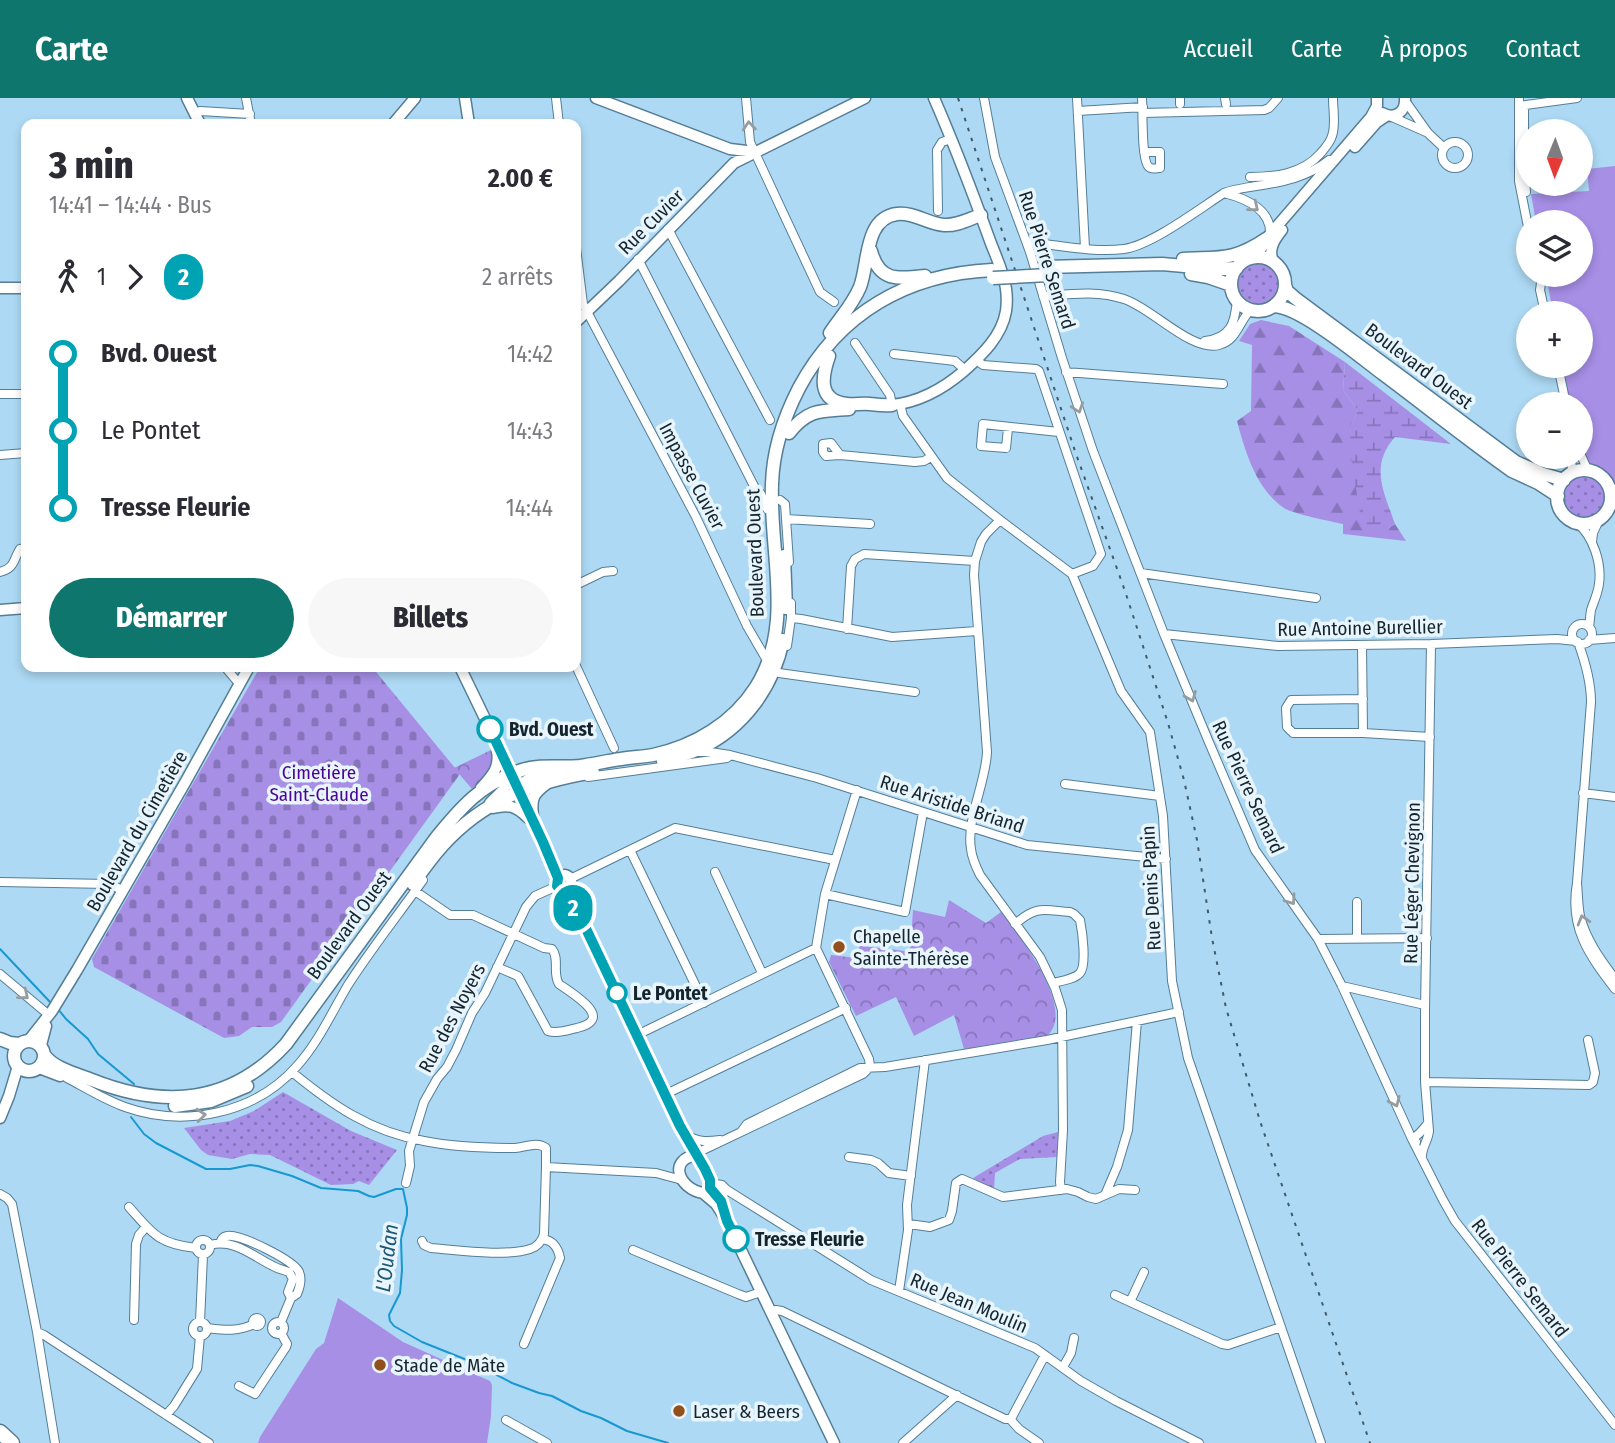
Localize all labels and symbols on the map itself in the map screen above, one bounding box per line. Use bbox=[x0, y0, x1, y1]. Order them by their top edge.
north arrow bbox=[1516, 119, 1592, 196]
one-way arrow bbox=[742, 120, 757, 131]
street label: Rue Cuvier bbox=[614, 184, 689, 259]
street label: Rue Pierre Semard bbox=[1014, 188, 1080, 332]
one-way arrow bbox=[1246, 199, 1259, 211]
street label: Boulevard Ouest bbox=[1361, 318, 1478, 414]
one-way arrow bbox=[1070, 401, 1084, 413]
street label: Impasse Cuvier bbox=[654, 419, 730, 533]
street label: Boulevard Ouest bbox=[741, 488, 769, 618]
street label: Rue Antoine Burellier bbox=[1277, 615, 1443, 641]
one-way arrow bbox=[1182, 691, 1196, 703]
marker: Bvd. Ouest bbox=[477, 716, 503, 742]
street label: Rue Pierre Semard bbox=[1207, 717, 1289, 857]
place label: Bvd. Ouest bbox=[509, 718, 594, 741]
street label: Boulevard du Cimetière bbox=[82, 747, 192, 915]
park label: Cimetière Saint-Claude bbox=[269, 761, 369, 806]
street label: Rue Aristide Briand bbox=[877, 770, 1027, 838]
street label: Rue Léger Chevignon bbox=[1399, 802, 1425, 964]
street label: Rue Denis Papin bbox=[1136, 825, 1166, 951]
street label: Boulevard Ouest bbox=[302, 866, 396, 984]
line badge: 2 bbox=[550, 885, 596, 931]
one-way arrow bbox=[1283, 892, 1295, 905]
one-way arrow bbox=[1576, 914, 1591, 926]
place label: Chapelle Sainte-Thérèse bbox=[853, 925, 969, 970]
marker: Chapelle Sainte-Thérèse bbox=[831, 939, 847, 955]
street label: Rue des Noyers bbox=[414, 960, 490, 1076]
place label: Le Pontet bbox=[633, 982, 708, 1005]
marker: Le Pontet bbox=[607, 983, 627, 1003]
one-way arrow bbox=[16, 987, 29, 999]
one-way arrow bbox=[1387, 1095, 1401, 1107]
one-way arrow bbox=[196, 1108, 207, 1123]
street label: Rue Pierre Semard bbox=[1467, 1214, 1573, 1342]
water label: L'Oudan bbox=[370, 1222, 404, 1294]
marker: Tresse Fleurie bbox=[723, 1226, 749, 1252]
place label: Tresse Fleurie bbox=[755, 1228, 865, 1251]
street label: Rue Jean Moulin bbox=[907, 1268, 1031, 1338]
place label: Stade de Mâte bbox=[394, 1354, 505, 1377]
marker: Stade de Mâte bbox=[372, 1357, 388, 1373]
place label: Laser & Beers bbox=[693, 1400, 800, 1423]
marker: Laser & Beers bbox=[671, 1403, 687, 1419]

